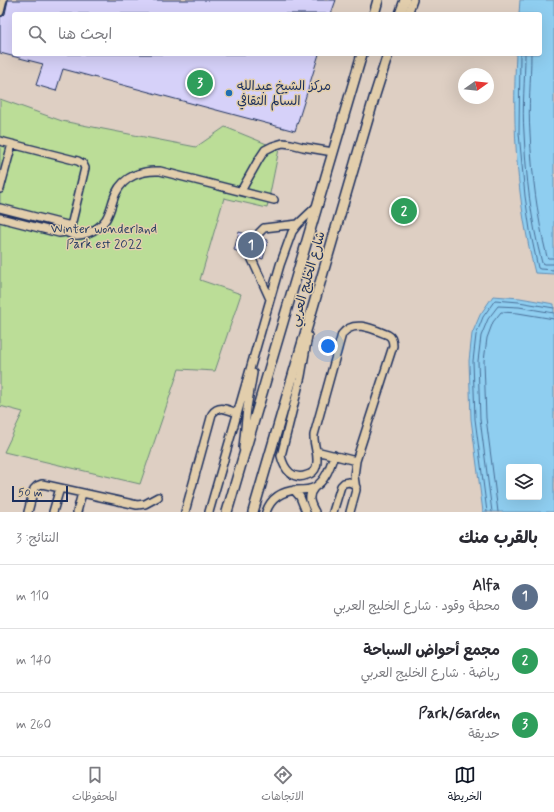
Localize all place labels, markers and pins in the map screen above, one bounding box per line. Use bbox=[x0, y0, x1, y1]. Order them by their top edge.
pin: 3 bbox=[187, 68, 213, 98]
place label: مركز الشيخ عبدالله السالم الثقافي bbox=[237, 78, 331, 111]
marker: مركز الشيخ عبدالله السالم الثقافي bbox=[224, 88, 234, 98]
pin: 2 bbox=[391, 196, 417, 226]
pin: 1 bbox=[238, 230, 264, 260]

